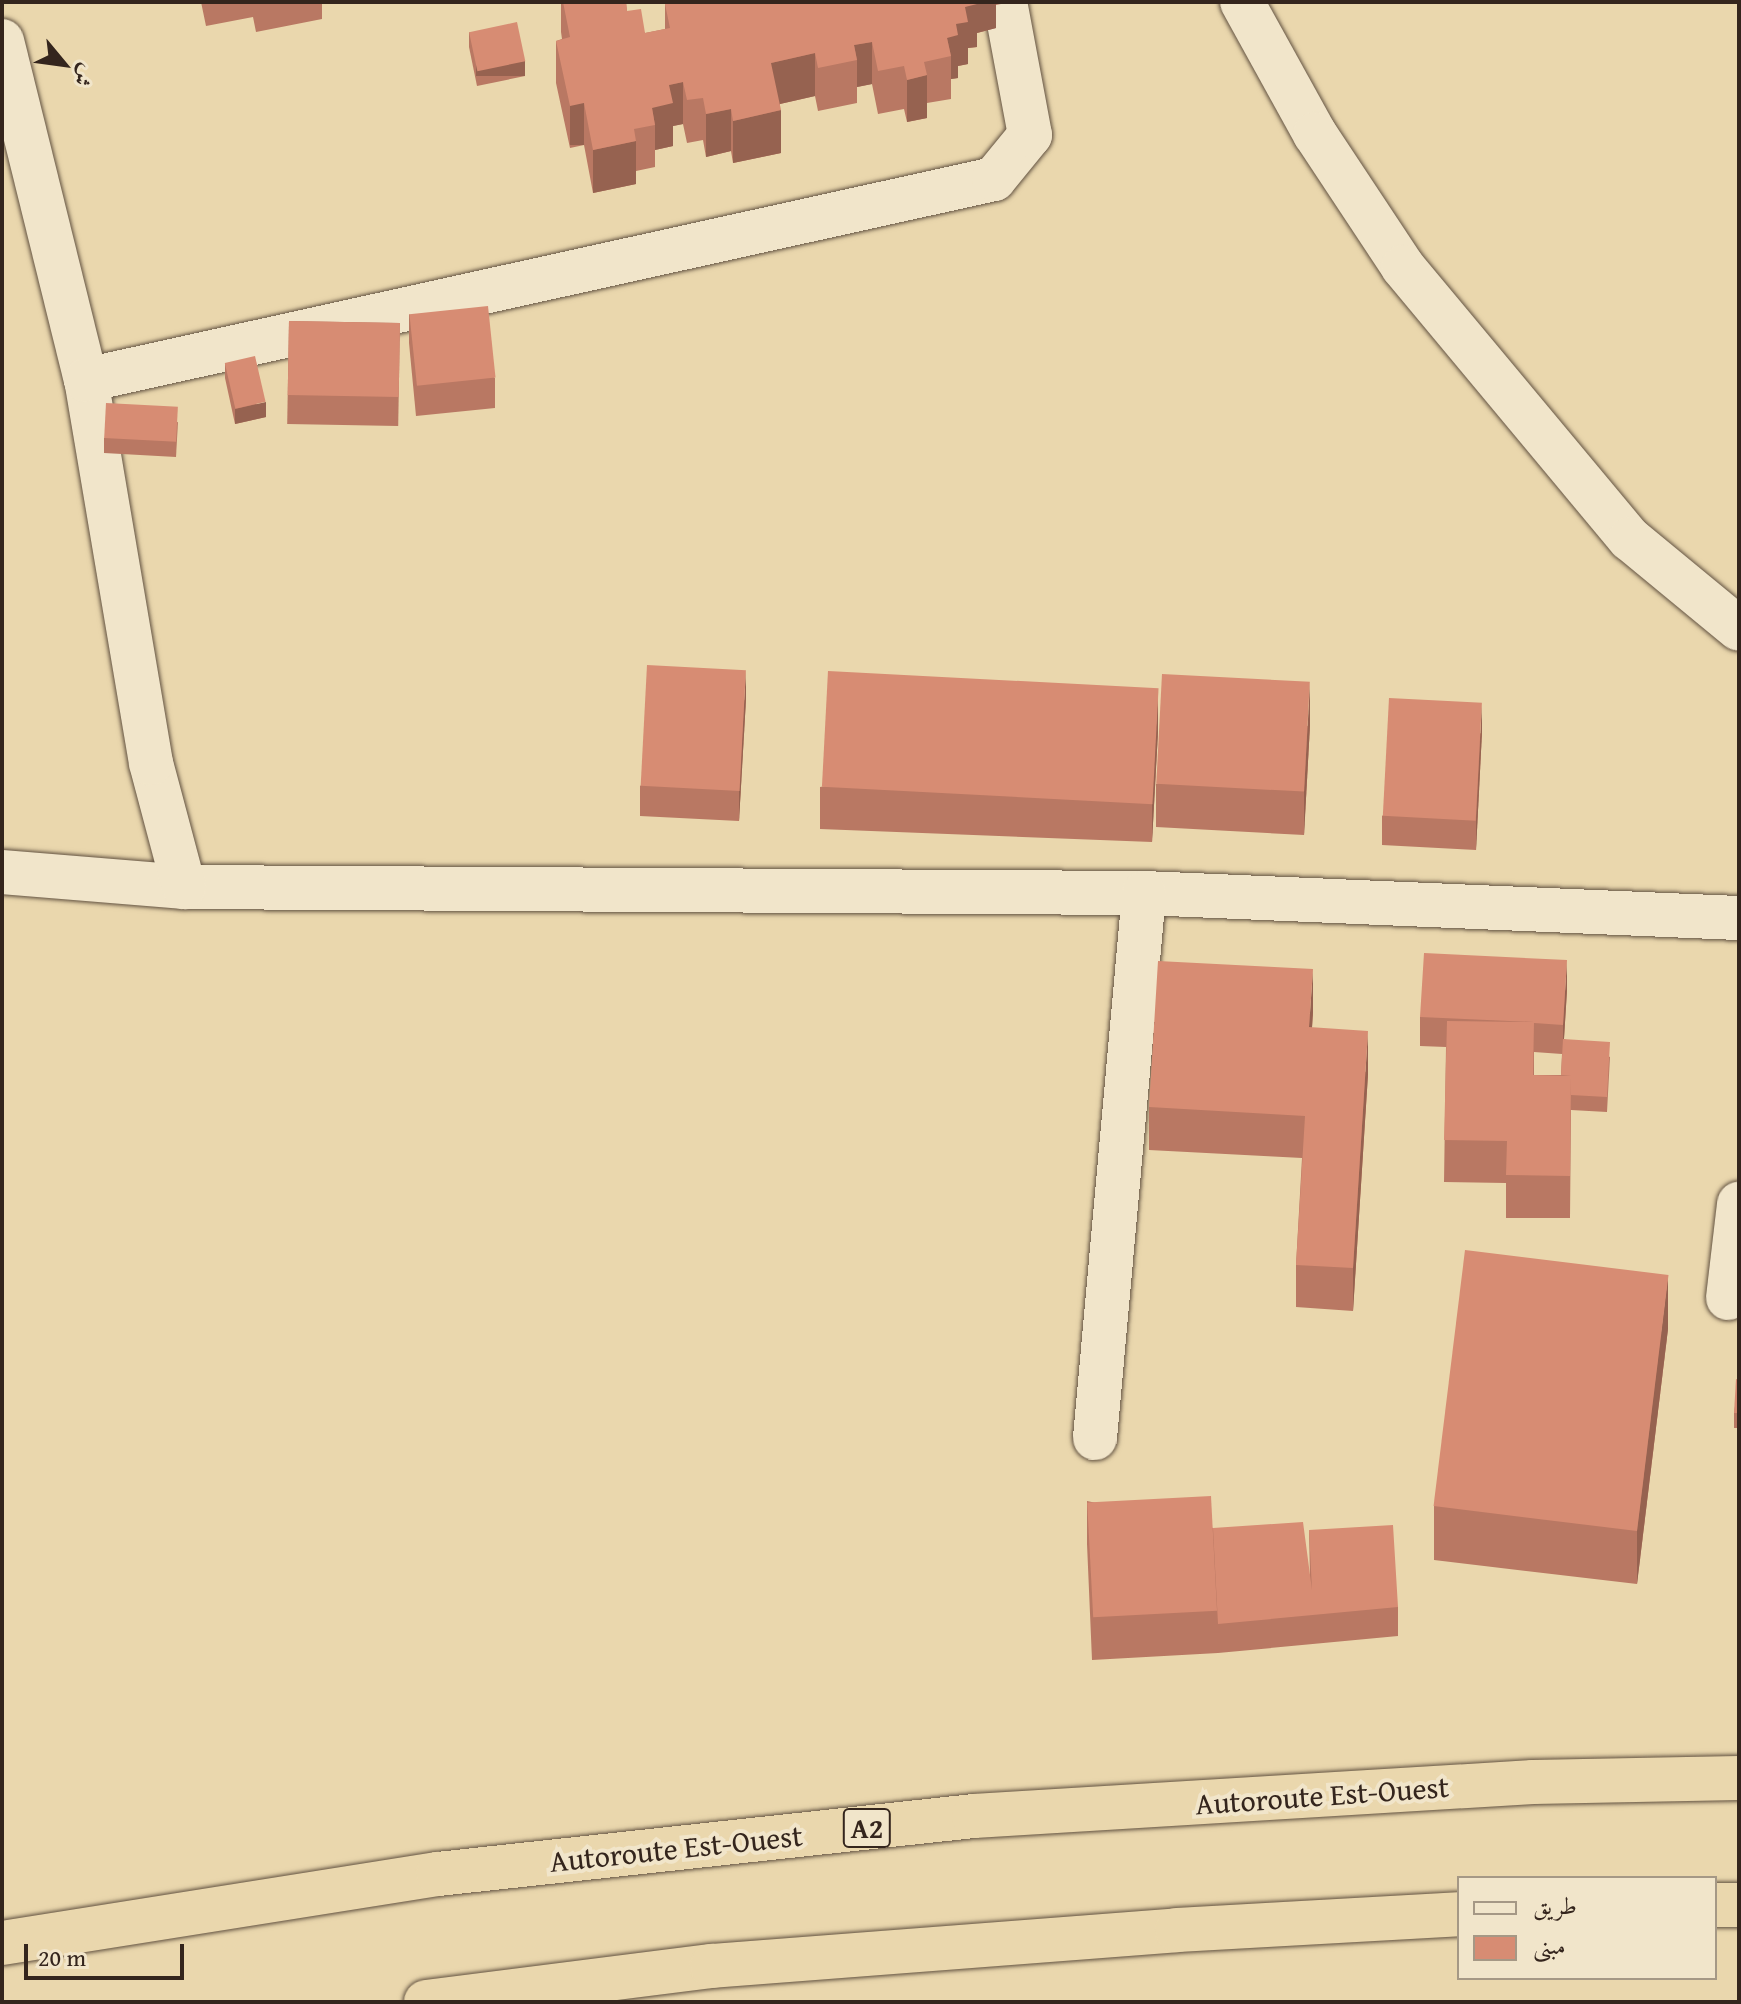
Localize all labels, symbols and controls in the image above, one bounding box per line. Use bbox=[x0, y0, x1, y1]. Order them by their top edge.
north arrow bbox=[24, 24, 104, 104]
text: ش bbox=[66, 58, 104, 93]
street label: Autoroute Est-Ouest bbox=[1194, 1768, 1450, 1822]
road number: A2 bbox=[841, 1804, 893, 1852]
street label: Autoroute Est-Ouest bbox=[548, 1817, 804, 1879]
legend bbox=[1457, 1876, 1717, 1980]
text: طريق bbox=[1533, 1888, 1577, 1923]
scale bar bbox=[28, 1928, 188, 1978]
text: مبنى bbox=[1533, 1928, 1566, 1963]
text: 20 m bbox=[38, 1940, 86, 1975]

